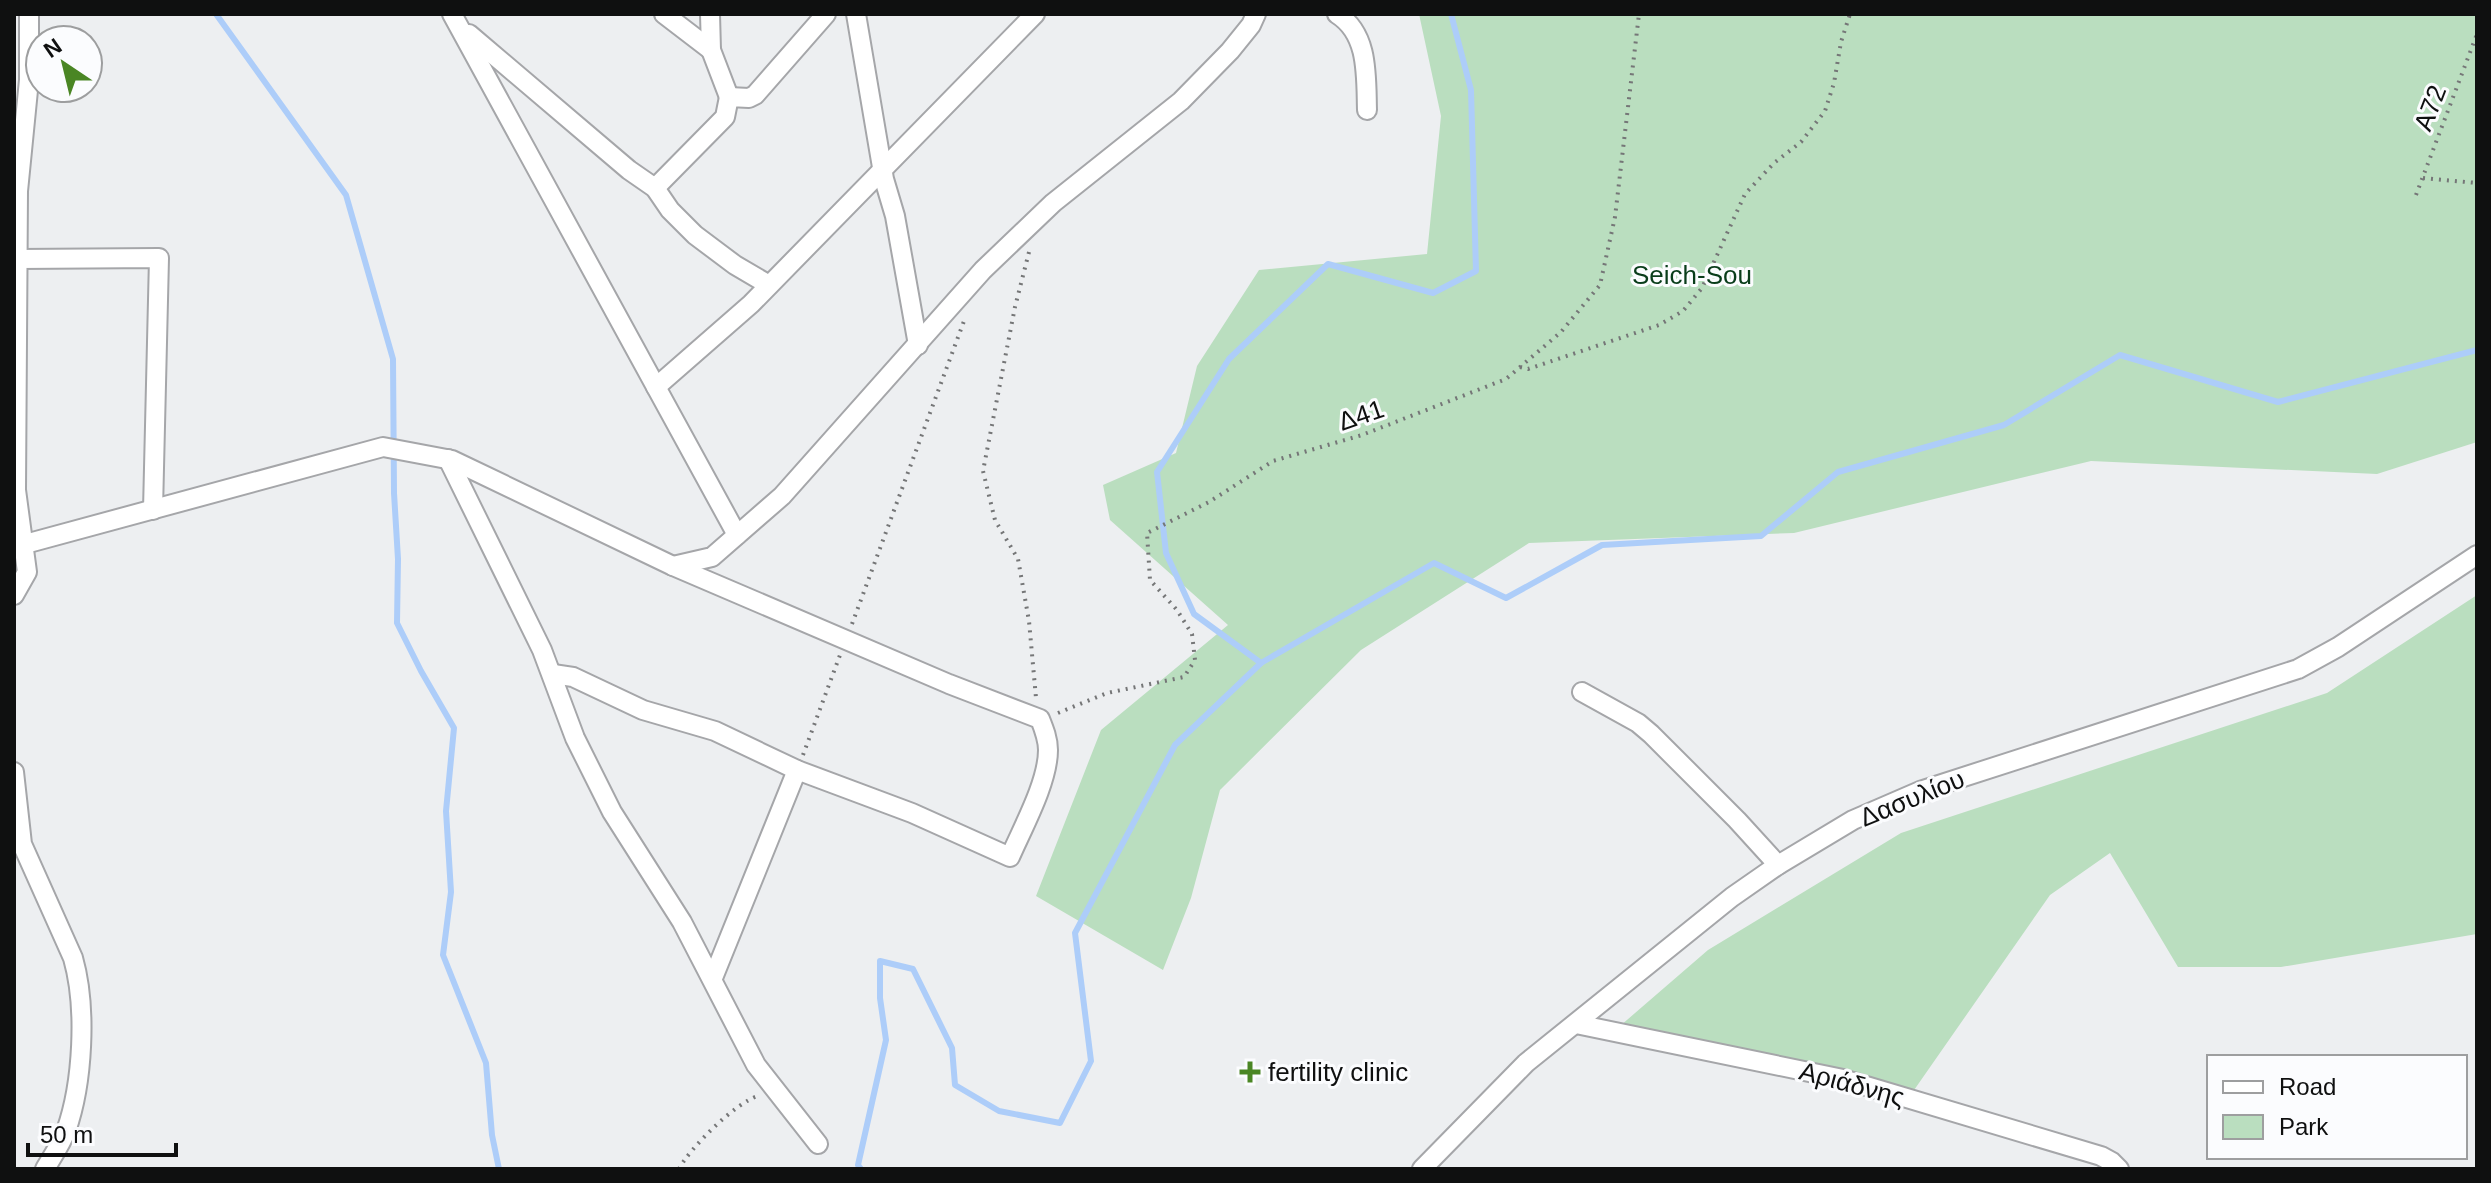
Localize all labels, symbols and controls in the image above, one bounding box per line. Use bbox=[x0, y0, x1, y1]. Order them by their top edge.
north arrow bbox=[24, 24, 104, 104]
text: N bbox=[39, 33, 66, 63]
street label: Α72 bbox=[2408, 81, 2452, 135]
park label: Seich-Sou bbox=[1632, 260, 1752, 290]
street label: Δ41 bbox=[1334, 393, 1388, 437]
street label: Δασυλίου bbox=[1855, 763, 1969, 833]
legend bbox=[2207, 1055, 2467, 1159]
street label: Αριάδνης bbox=[1796, 1056, 1908, 1112]
place label: fertility clinic bbox=[1268, 1057, 1408, 1087]
marker: fertility clinic bbox=[1239, 1061, 1261, 1083]
text: Road bbox=[2279, 1073, 2336, 1100]
scale bar bbox=[28, 1107, 176, 1157]
text: Park bbox=[2279, 1113, 2329, 1140]
text: 50 m bbox=[40, 1121, 93, 1148]

